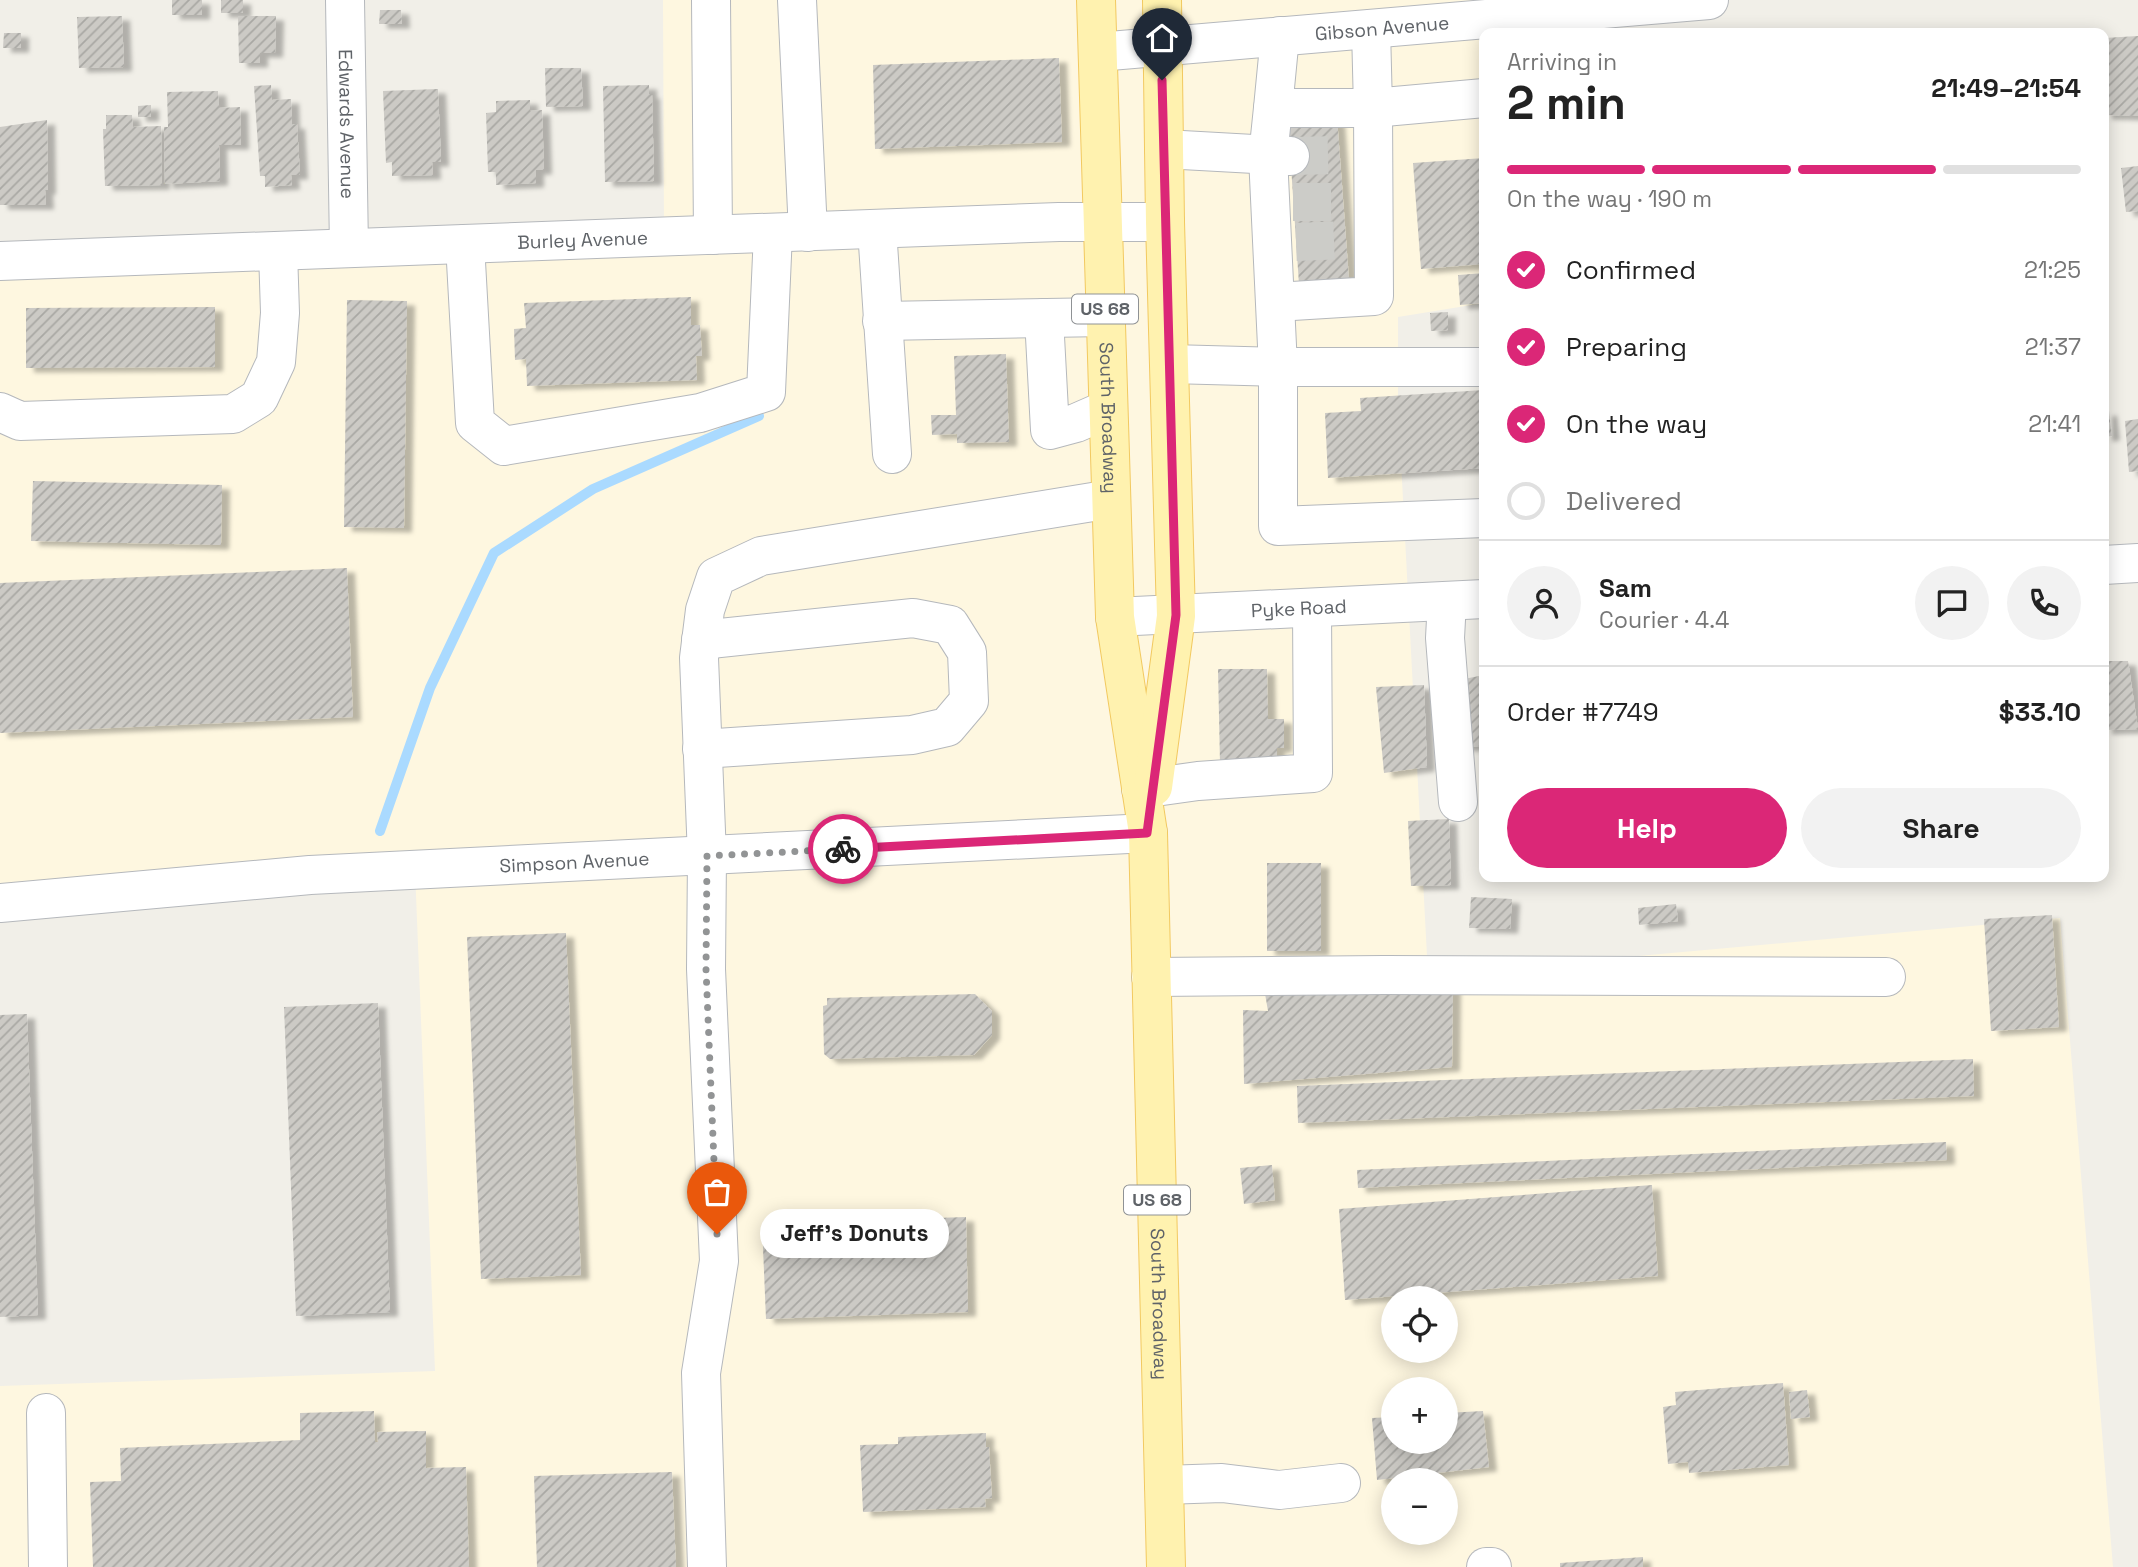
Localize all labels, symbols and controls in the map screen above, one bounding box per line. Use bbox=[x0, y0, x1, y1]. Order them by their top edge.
pin bbox=[1132, 8, 1192, 80]
street label: Gibson Avenue bbox=[1314, 10, 1450, 46]
icon: home bbox=[1143, 19, 1181, 57]
text: Arriving in bbox=[1507, 47, 1617, 77]
street label: Edwards Avenue bbox=[333, 49, 360, 199]
text: 21:49–21:54 bbox=[1931, 71, 2081, 105]
text: 2 min bbox=[1507, 74, 1626, 132]
text: On the way · 190 m bbox=[1507, 184, 1712, 214]
street label: Burley Avenue bbox=[517, 225, 648, 255]
icon: check bbox=[1507, 251, 1545, 289]
text: Confirmed bbox=[1566, 253, 1696, 287]
text: 21:25 bbox=[2024, 255, 2081, 285]
road number: US 68 bbox=[1072, 295, 1138, 324]
icon: check bbox=[1507, 328, 1545, 366]
text: Preparing bbox=[1566, 330, 1687, 364]
text: 21:37 bbox=[2025, 332, 2081, 362]
street label: South Broadway bbox=[1094, 342, 1123, 494]
icon: check bbox=[1507, 405, 1545, 443]
text: On the way bbox=[1566, 407, 1707, 441]
text: 21:41 bbox=[2028, 409, 2081, 439]
text: Delivered bbox=[1566, 484, 1682, 518]
button: person bbox=[1507, 566, 1581, 640]
button: chat bbox=[1915, 566, 1989, 640]
button: phone bbox=[2007, 566, 2081, 640]
text: Sam bbox=[1599, 571, 1652, 605]
street label: Pyke Road bbox=[1250, 594, 1347, 623]
text: Courier · 4.4 bbox=[1599, 605, 1729, 635]
text: Order #7749 bbox=[1507, 695, 1659, 729]
text: $33.10 bbox=[1999, 695, 2081, 729]
button: Help bbox=[1507, 788, 1787, 868]
button: Share bbox=[1801, 788, 2081, 868]
courier bbox=[808, 814, 878, 884]
icon: bike bbox=[824, 830, 862, 868]
street label: Simpson Avenue bbox=[499, 846, 650, 878]
pin bbox=[687, 1162, 747, 1234]
icon: bag bbox=[698, 1173, 736, 1211]
road number: US 68 bbox=[1124, 1185, 1190, 1214]
callout: Jeff's Donuts bbox=[759, 1210, 948, 1258]
text: Jeff's Donuts bbox=[780, 1218, 929, 1248]
street label: South Broadway bbox=[1145, 1228, 1173, 1380]
map controls bbox=[1381, 1286, 1458, 1545]
button: locate bbox=[1381, 1286, 1458, 1363]
button: + bbox=[1381, 1377, 1458, 1454]
button: − bbox=[1381, 1468, 1458, 1545]

